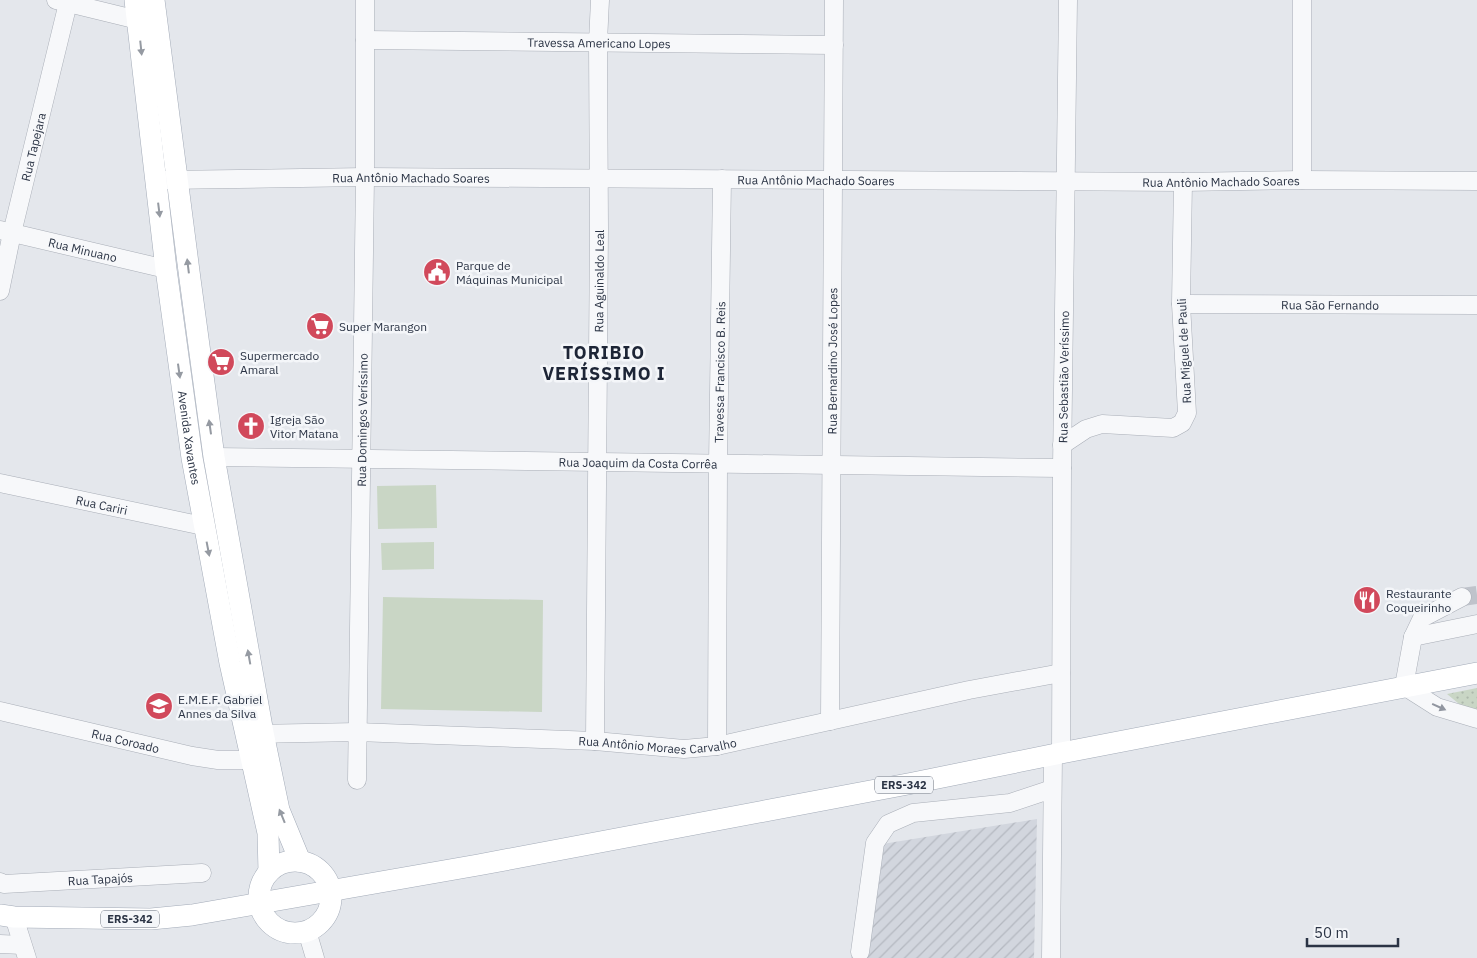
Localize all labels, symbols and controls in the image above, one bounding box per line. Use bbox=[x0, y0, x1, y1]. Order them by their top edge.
street label: Travessa Americano Lopes bbox=[527, 34, 671, 51]
one-way arrow bbox=[137, 41, 145, 57]
street label: Rua Tapejara bbox=[17, 110, 49, 183]
street label: Rua Antônio Machado Soares bbox=[332, 169, 490, 185]
street label: Rua Antônio Machado Soares bbox=[737, 172, 895, 188]
street label: Rua Antônio Machado Soares bbox=[1142, 173, 1300, 190]
one-way arrow bbox=[155, 202, 163, 218]
street label: Rua Aguinaldo Leal bbox=[591, 230, 606, 333]
street label: Rua Minuano bbox=[47, 234, 119, 265]
public building icon: Parque de Máquinas Municipal bbox=[422, 257, 452, 287]
one-way arrow bbox=[184, 258, 192, 274]
place label: Parque de Máquinas Municipal bbox=[456, 258, 563, 287]
street label: Rua Bernardino José Lopes bbox=[824, 287, 840, 434]
street label: Rua São Fernando bbox=[1281, 297, 1379, 312]
street label: Rua Miguel de Pauli bbox=[1174, 298, 1194, 404]
street label: Travessa Francisco B. Reis bbox=[711, 301, 728, 443]
street label: Rua Sebastião Veríssimo bbox=[1055, 310, 1072, 443]
supermarket icon: Super Marangon bbox=[305, 311, 335, 341]
place label: Super Marangon bbox=[339, 319, 427, 334]
district label: TORIBIO VERÍSSIMO I bbox=[542, 341, 666, 385]
supermarket icon: Supermercado Amaral bbox=[206, 347, 236, 377]
place label: Supermercado Amaral bbox=[240, 348, 320, 377]
street label: Rua Domingos Veríssimo bbox=[353, 353, 370, 487]
one-way arrow bbox=[176, 363, 184, 379]
street label: Avenida Xavantes bbox=[175, 389, 204, 486]
church icon: Igreja São Vitor Matana bbox=[236, 411, 266, 441]
place label: Igreja São Vitor Matana bbox=[270, 412, 339, 441]
one-way arrow bbox=[206, 419, 214, 435]
street label: Rua Joaquim da Costa Corrêa bbox=[558, 454, 718, 471]
street label: Rua Cariri bbox=[75, 492, 129, 517]
one-way arrow bbox=[204, 541, 212, 557]
restaurant icon: Restaurante Coqueirinho bbox=[1352, 585, 1382, 615]
place label: Restaurante Coqueirinho bbox=[1386, 586, 1452, 615]
one-way arrow bbox=[245, 648, 253, 664]
school or university icon: E.M.E.F. Gabriel Annes da Silva bbox=[144, 691, 174, 721]
place label: E.M.E.F. Gabriel Annes da Silva bbox=[178, 692, 262, 721]
one-way arrow bbox=[1432, 703, 1446, 711]
street label: Rua Coroado bbox=[90, 725, 161, 756]
street label: Rua Antônio Moraes Carvalho bbox=[578, 733, 738, 757]
road number: ERS-342 bbox=[875, 776, 933, 794]
one-way arrow bbox=[277, 809, 285, 823]
street label: Rua Tapajós bbox=[67, 869, 134, 888]
road number: ERS-342 bbox=[101, 911, 159, 928]
scale bar bbox=[1307, 916, 1398, 948]
text: 50 m bbox=[1314, 923, 1349, 942]

